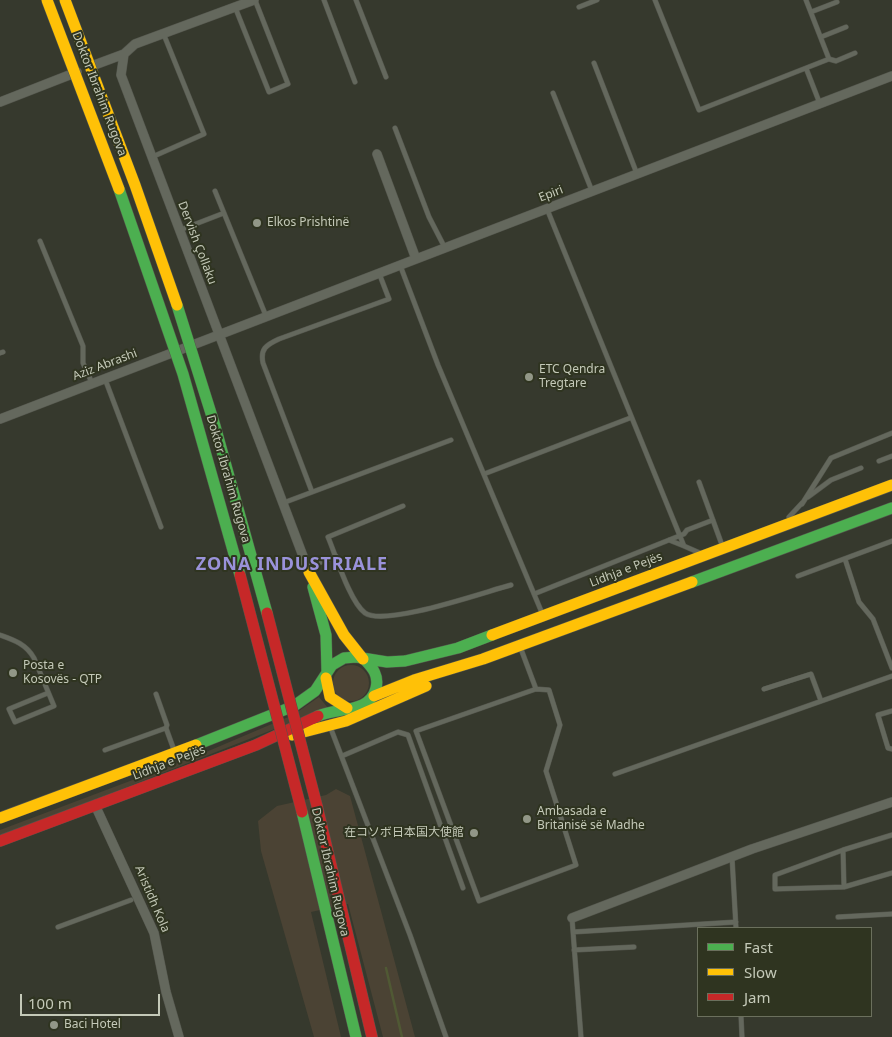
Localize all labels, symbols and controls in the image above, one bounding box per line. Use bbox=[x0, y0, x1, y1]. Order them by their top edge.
street label: Doktor Ibrahim Rugova bbox=[69, 30, 129, 158]
street label: Epiri bbox=[537, 183, 565, 205]
street label: Dervish Çollaku bbox=[175, 200, 219, 286]
place label: Elkos Prishtinë bbox=[267, 216, 349, 230]
marker: Elkos Prishtinë bbox=[251, 217, 263, 229]
street label: Aziz Abrashi bbox=[71, 346, 139, 384]
place label: ETC Qendra Tregtare bbox=[539, 363, 605, 391]
marker: ETC Qendra Tregtare bbox=[523, 371, 535, 383]
street label: Doktor Ibrahim Rugova bbox=[203, 414, 253, 544]
street label: Lidhja e Pejës bbox=[588, 550, 664, 590]
district label: ZONA INDUSTRIALE bbox=[194, 554, 390, 576]
place label: Posta e Kosovës - QTP bbox=[23, 659, 102, 687]
marker: Posta e Kosovës - QTP bbox=[7, 667, 19, 679]
street label: Lidhja e Pejës bbox=[131, 743, 207, 783]
place label: Ambasada e Britanisë së Madhe bbox=[537, 805, 645, 833]
street label: Doktor Ibrahim Rugova bbox=[308, 806, 352, 938]
marker: Ambasada e Britanisë së Madhe bbox=[521, 813, 533, 825]
place label: 在コソボ日本国大使館 bbox=[344, 826, 464, 840]
marker: 在コソボ日本国大使館 bbox=[468, 827, 480, 839]
street label: Aristidh Kola bbox=[131, 863, 173, 935]
legend bbox=[697, 927, 872, 1017]
text: Fast bbox=[744, 937, 773, 957]
text: Slow bbox=[744, 962, 777, 982]
scale bar bbox=[22, 984, 162, 1016]
text: Jam bbox=[744, 987, 771, 1007]
text: 100 m bbox=[28, 993, 72, 1013]
place label: Baci Hotel bbox=[64, 1018, 121, 1032]
marker: Baci Hotel bbox=[48, 1019, 60, 1031]

